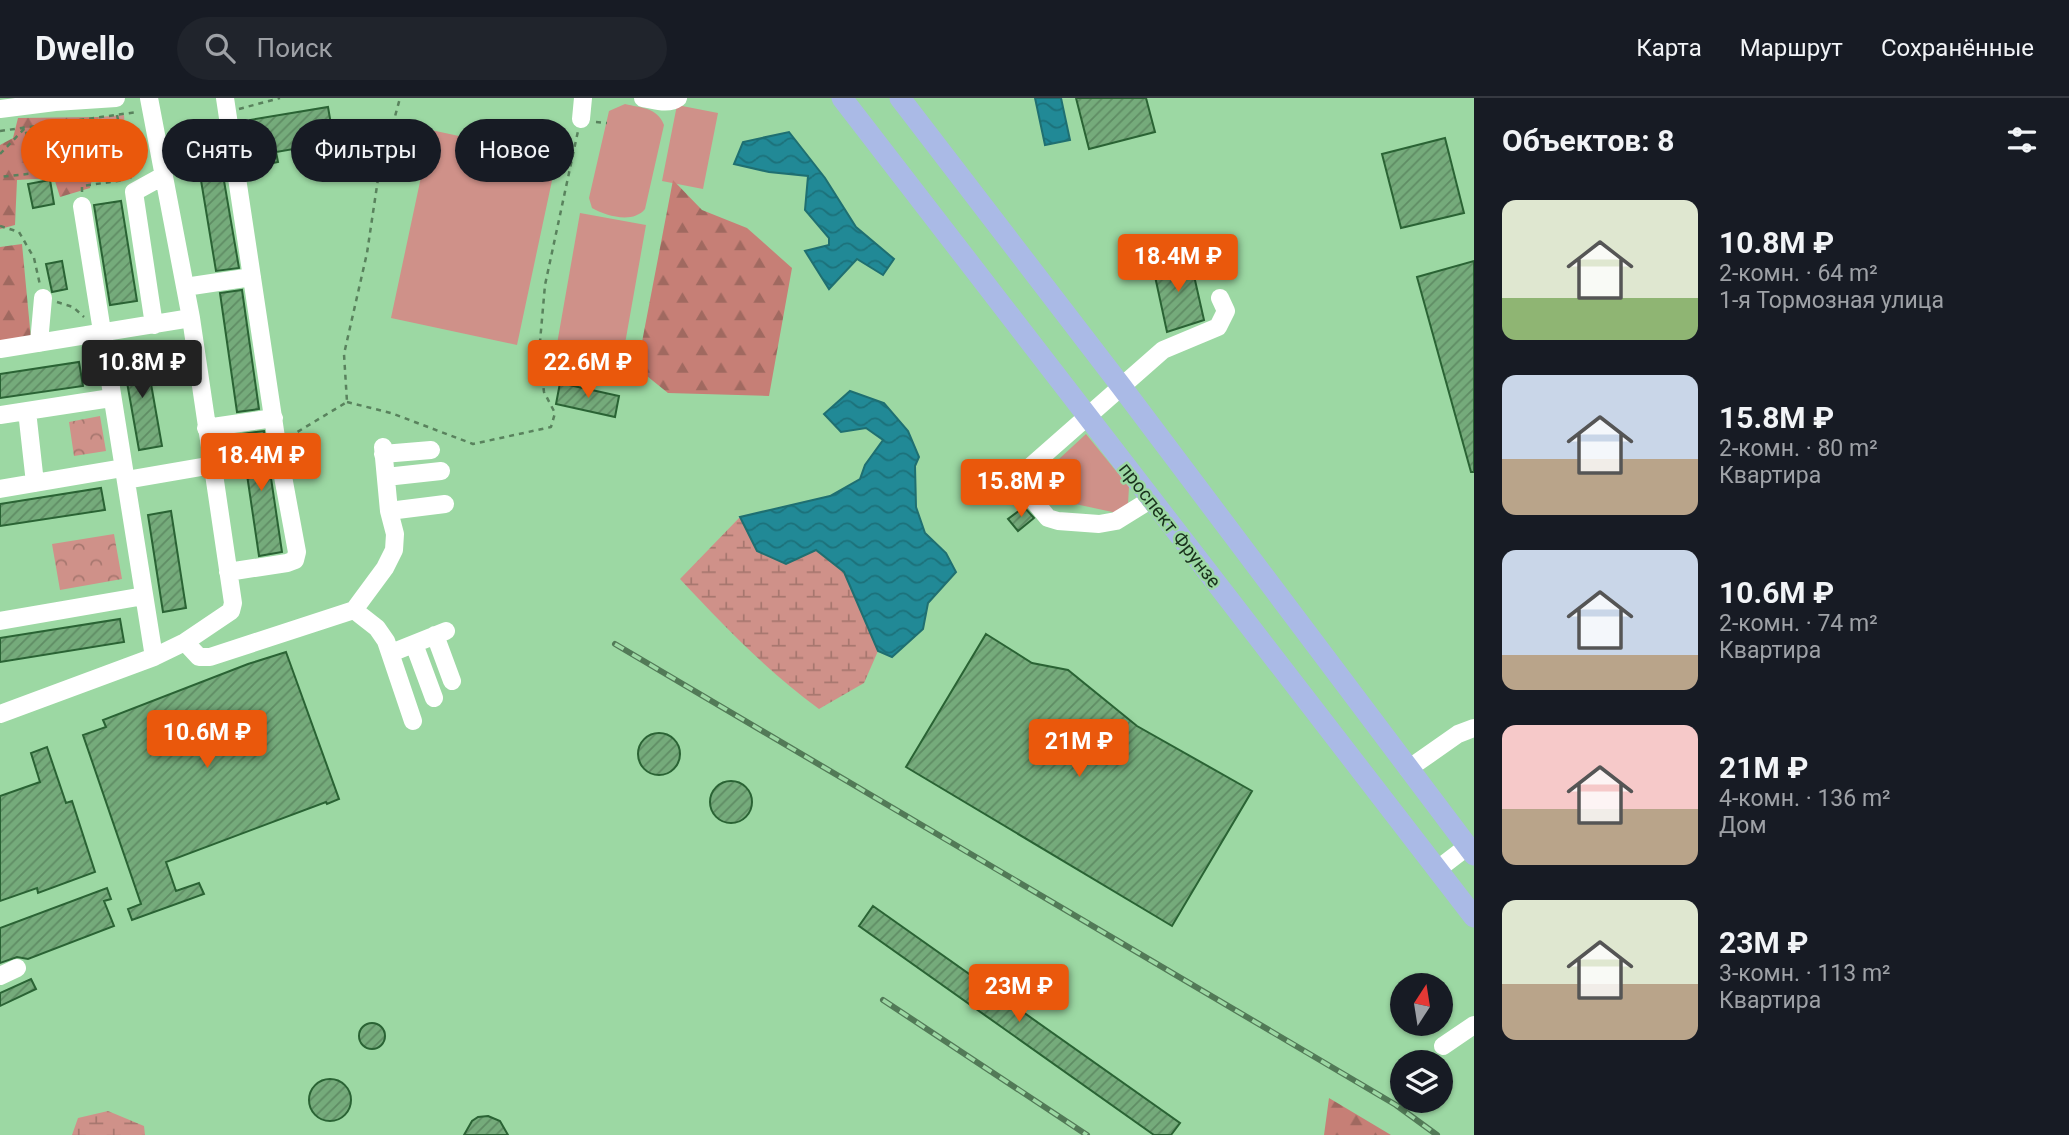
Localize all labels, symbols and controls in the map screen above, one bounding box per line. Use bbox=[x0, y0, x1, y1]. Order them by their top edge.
search box bbox=[177, 17, 667, 80]
text: Dwello bbox=[35, 29, 135, 68]
icon: search bbox=[201, 29, 239, 67]
text: Поиск bbox=[257, 33, 333, 63]
text: Карта bbox=[1636, 34, 1702, 62]
text: Маршрут bbox=[1740, 34, 1843, 62]
text: Сохранённые bbox=[1881, 34, 2034, 62]
chip: Купить bbox=[21, 119, 148, 182]
chip: Снять bbox=[162, 119, 277, 182]
chip: Фильтры bbox=[291, 119, 441, 182]
chip: Новое bbox=[455, 119, 574, 182]
icon: filters bbox=[2003, 121, 2041, 159]
text: Объектов: 8 bbox=[1502, 123, 1674, 158]
text: 10.8M ₽ bbox=[1719, 225, 1834, 260]
icon: home bbox=[1558, 228, 1642, 312]
pin: 18.4M ₽ bbox=[1113, 234, 1243, 294]
text: 18.4M ₽ bbox=[1134, 243, 1222, 270]
text: 2-комн. · 64 m² bbox=[1719, 260, 1878, 287]
text: 1-я Тормозная улица bbox=[1719, 287, 1944, 314]
pin: 10.8M ₽ bbox=[77, 341, 207, 400]
pin: 22.6M ₽ bbox=[523, 341, 653, 400]
text: 10.8M ₽ bbox=[98, 349, 186, 376]
text: 22.6M ₽ bbox=[544, 349, 632, 376]
text: 15.8M ₽ bbox=[1719, 400, 1834, 435]
icon: home bbox=[1558, 403, 1642, 487]
pin: 18.4M ₽ bbox=[196, 434, 326, 493]
text: 2-комн. · 80 m² bbox=[1719, 435, 1878, 462]
text: 18.4M ₽ bbox=[217, 442, 305, 469]
street label: проспект Фрунзе bbox=[1114, 458, 1226, 592]
pin: 15.8M ₽ bbox=[956, 460, 1086, 519]
text: Квартира bbox=[1719, 462, 1821, 489]
text: 15.8M ₽ bbox=[977, 468, 1065, 495]
text: 10.6M ₽ bbox=[1719, 575, 1834, 610]
icon: home bbox=[1558, 578, 1642, 662]
text: 2-комн. · 74 m² bbox=[1719, 610, 1878, 637]
text: Квартира bbox=[1719, 637, 1821, 664]
pin: 10.6M ₽ bbox=[142, 710, 272, 770]
text: 10.6M ₽ bbox=[163, 719, 251, 746]
pin: 21M ₽ bbox=[1030, 720, 1128, 779]
text: 21M ₽ bbox=[1045, 728, 1113, 755]
text: 21M ₽ bbox=[1719, 750, 1808, 785]
icon: home bbox=[1558, 753, 1642, 837]
text: 4-комн. · 136 m² bbox=[1719, 785, 1891, 812]
text: Дом bbox=[1719, 812, 1766, 839]
text: 23M ₽ bbox=[1719, 925, 1808, 960]
icon: home bbox=[1558, 928, 1642, 1012]
text: 3-комн. · 113 m² bbox=[1719, 960, 1891, 987]
pin: 23M ₽ bbox=[970, 964, 1068, 1024]
text: 23M ₽ bbox=[985, 973, 1053, 1000]
north arrow bbox=[1390, 973, 1452, 1036]
map controls bbox=[1390, 973, 1453, 1113]
text: Квартира bbox=[1719, 987, 1821, 1014]
button: layers bbox=[1390, 1050, 1453, 1113]

